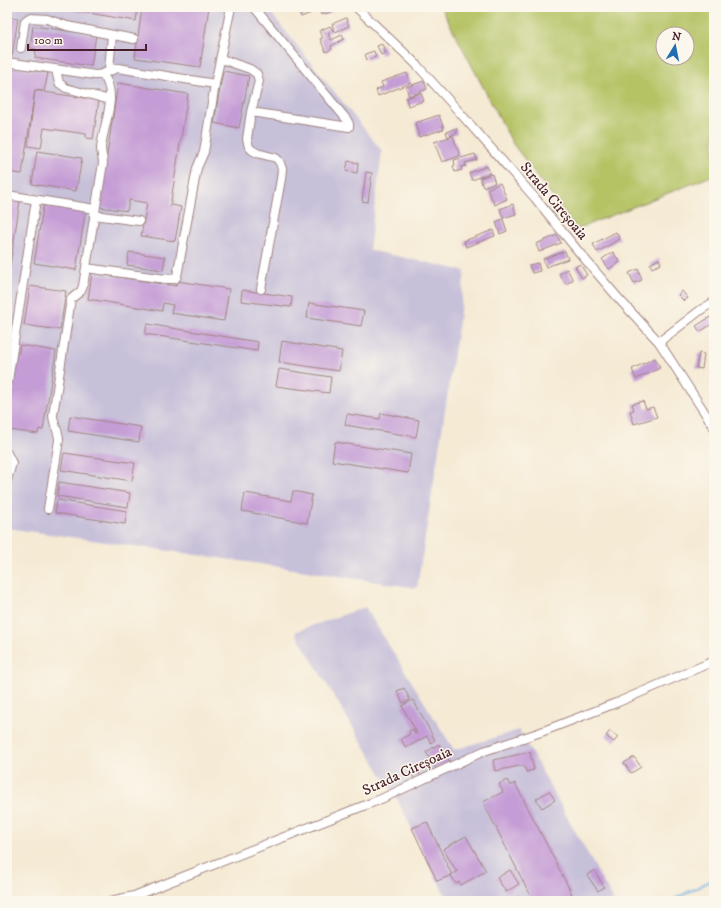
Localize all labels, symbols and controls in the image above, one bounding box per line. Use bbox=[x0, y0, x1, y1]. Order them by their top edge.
scale bar bbox=[28, 26, 146, 52]
north arrow bbox=[655, 26, 695, 66]
text: N bbox=[671, 29, 682, 45]
text: 100 m bbox=[34, 33, 63, 48]
street label: Strada Cireșoaia bbox=[516, 158, 593, 244]
street label: Strada Cireșoaia bbox=[359, 742, 455, 800]

